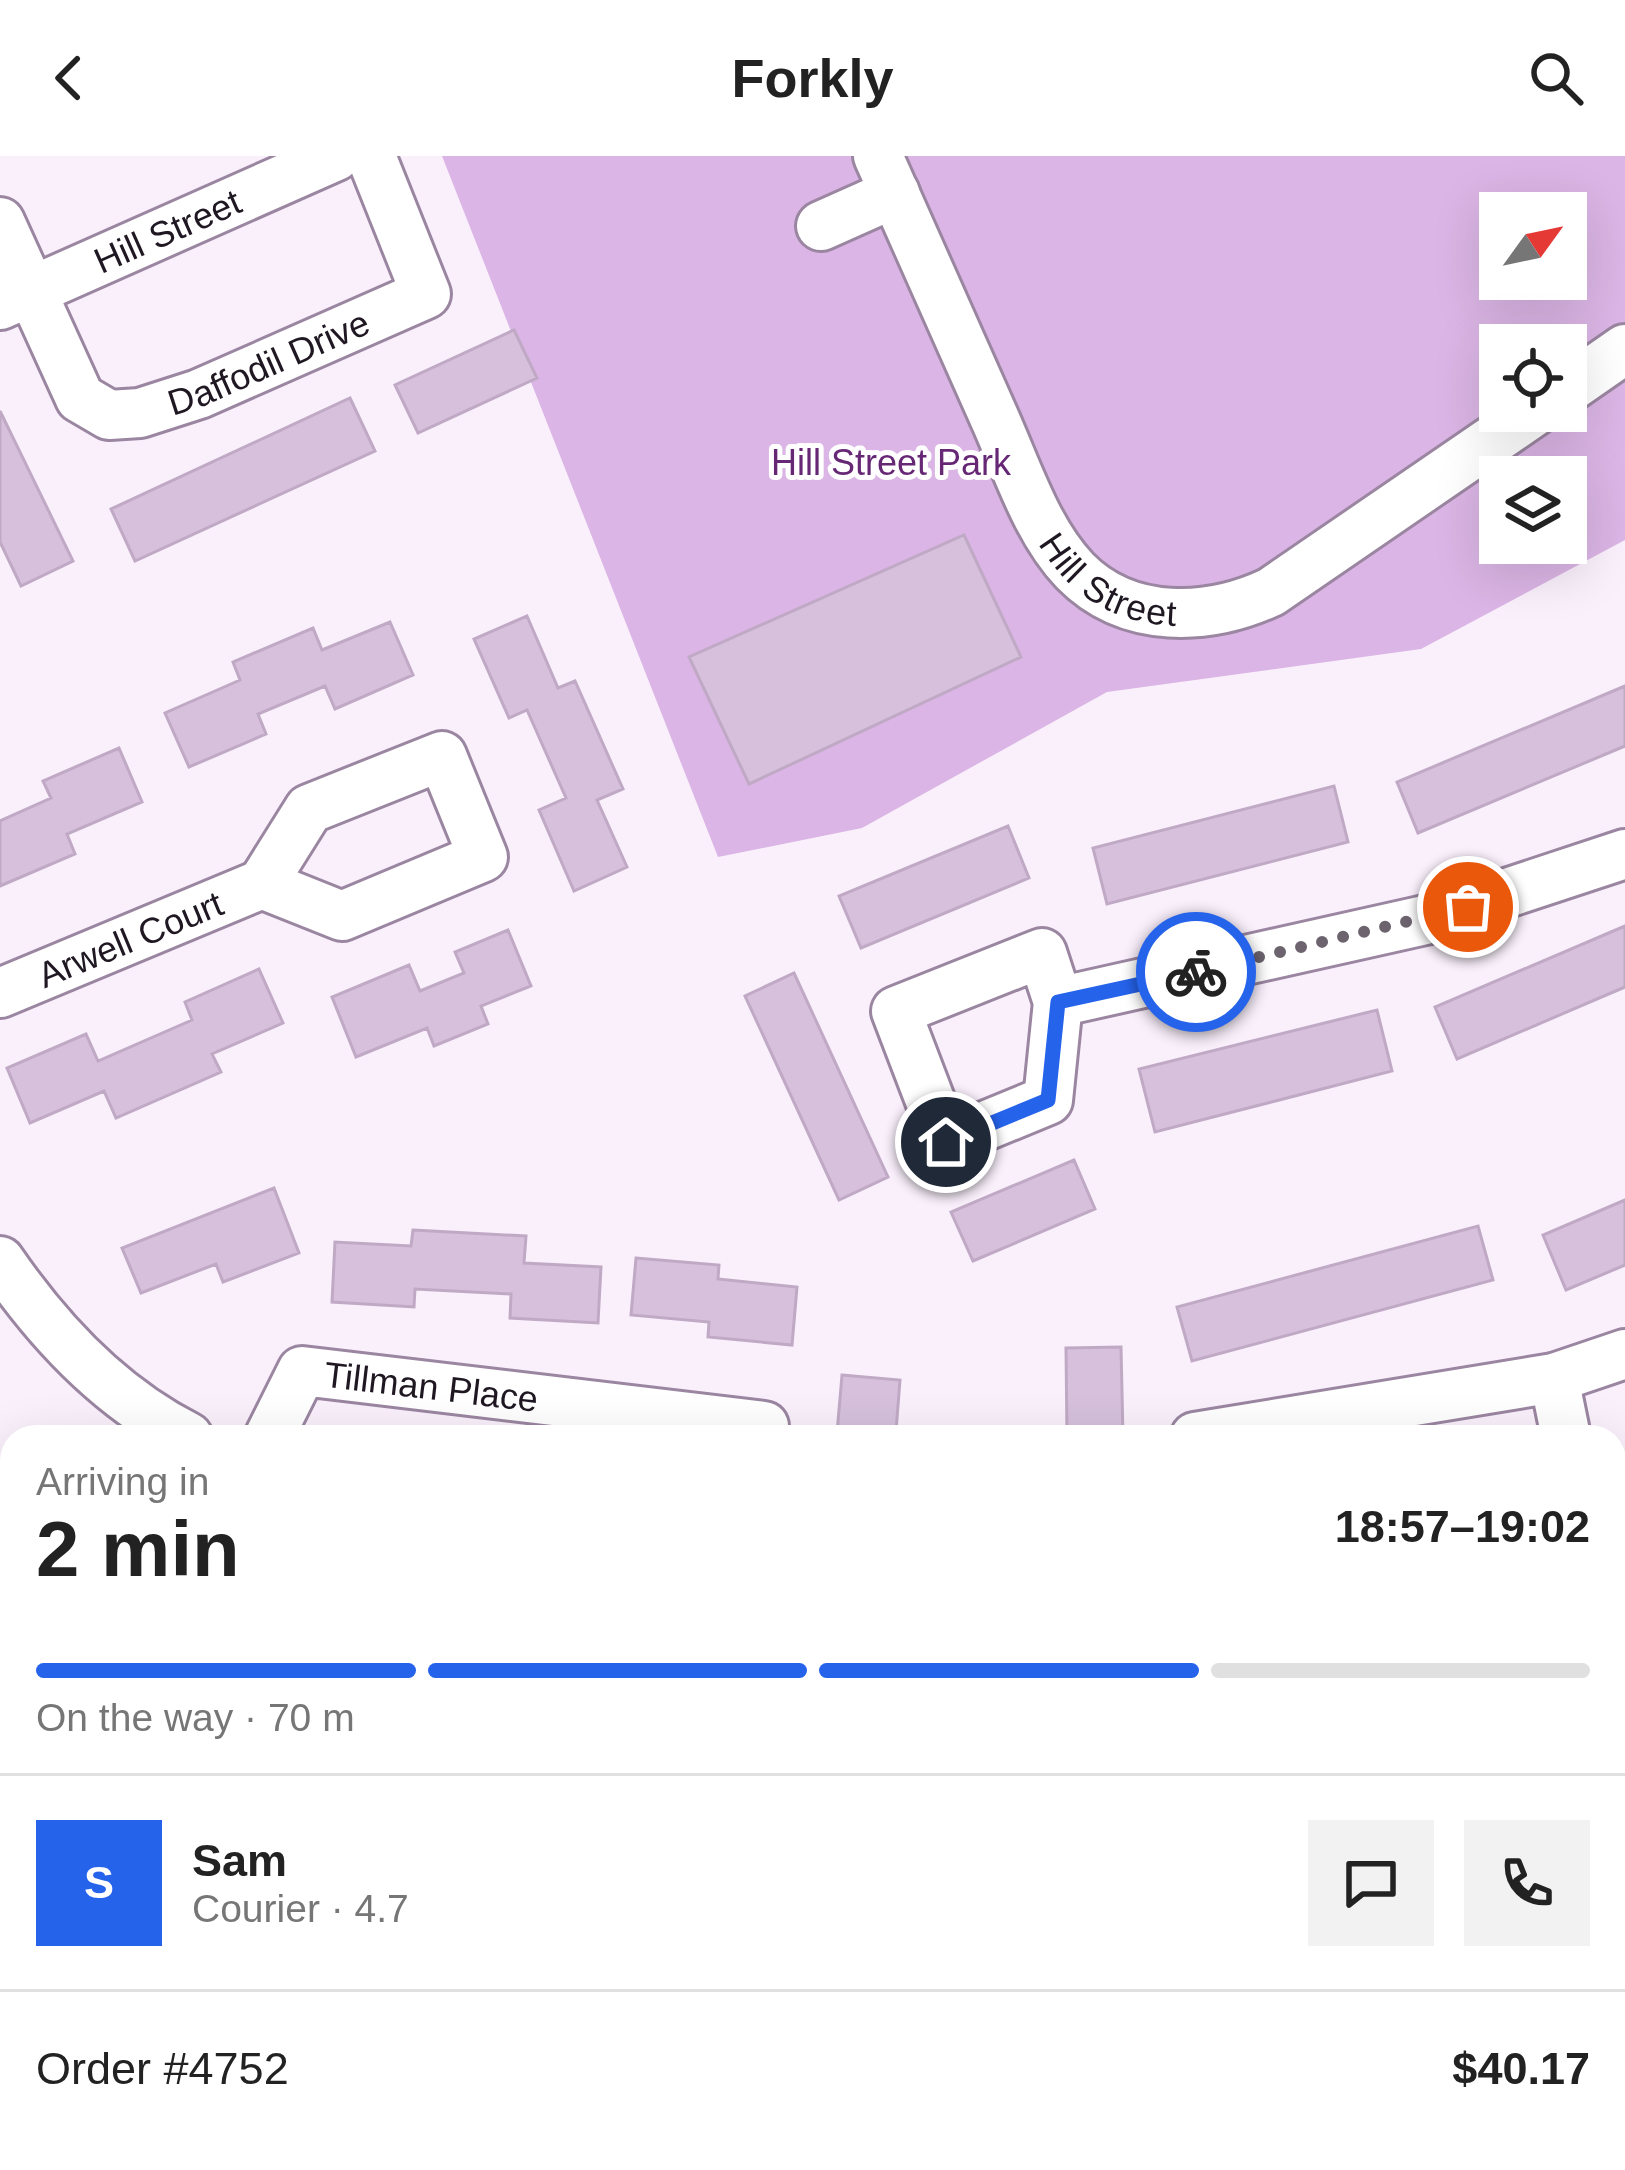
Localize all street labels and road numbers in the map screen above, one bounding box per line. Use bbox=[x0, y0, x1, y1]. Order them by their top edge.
street label: Hill Street bbox=[88, 180, 247, 281]
street label: Daffodil Drive bbox=[162, 301, 375, 423]
street label: Hill Street bbox=[1032, 525, 1177, 633]
street label: Arwell Court bbox=[32, 882, 229, 995]
street label: Tillman Place bbox=[322, 1353, 540, 1419]

